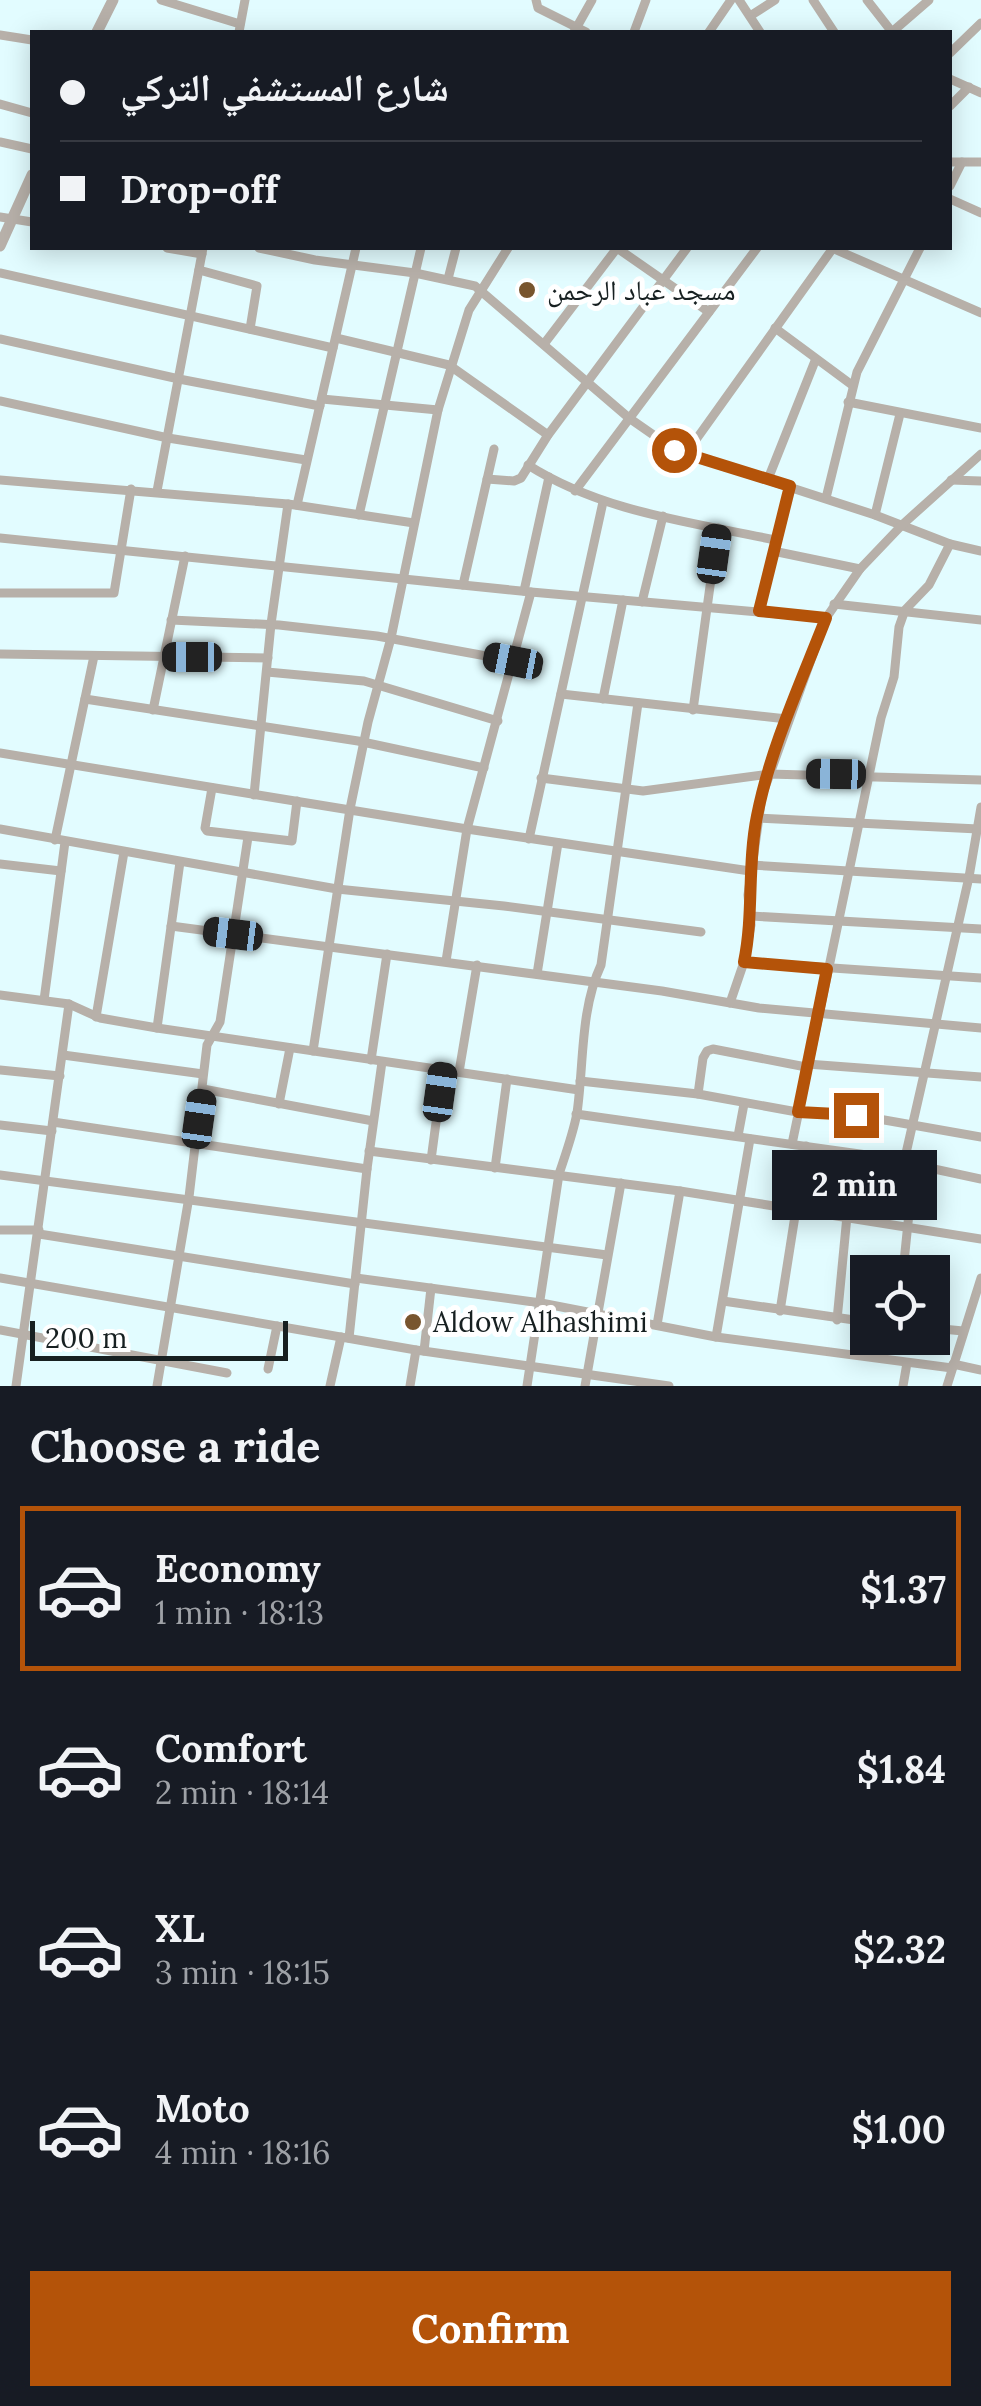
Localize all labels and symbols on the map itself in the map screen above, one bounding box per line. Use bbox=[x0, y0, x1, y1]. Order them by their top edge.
place label: مسجد عباد الرحمن bbox=[547, 272, 736, 308]
marker: مسجد عباد الرحمن bbox=[516, 279, 538, 301]
route start bbox=[652, 428, 697, 473]
car bbox=[695, 522, 733, 586]
car bbox=[481, 641, 545, 681]
car bbox=[162, 642, 222, 672]
car bbox=[806, 758, 866, 790]
car bbox=[201, 915, 265, 953]
car bbox=[421, 1060, 459, 1124]
car bbox=[180, 1087, 218, 1151]
route end bbox=[834, 1093, 879, 1138]
callout: 2 min bbox=[774, 1150, 938, 1220]
place label: Aldow Alhashimi bbox=[432, 1304, 648, 1340]
marker: Aldow Alhashimi bbox=[402, 1311, 424, 1333]
scale bar bbox=[30, 1316, 288, 1360]

